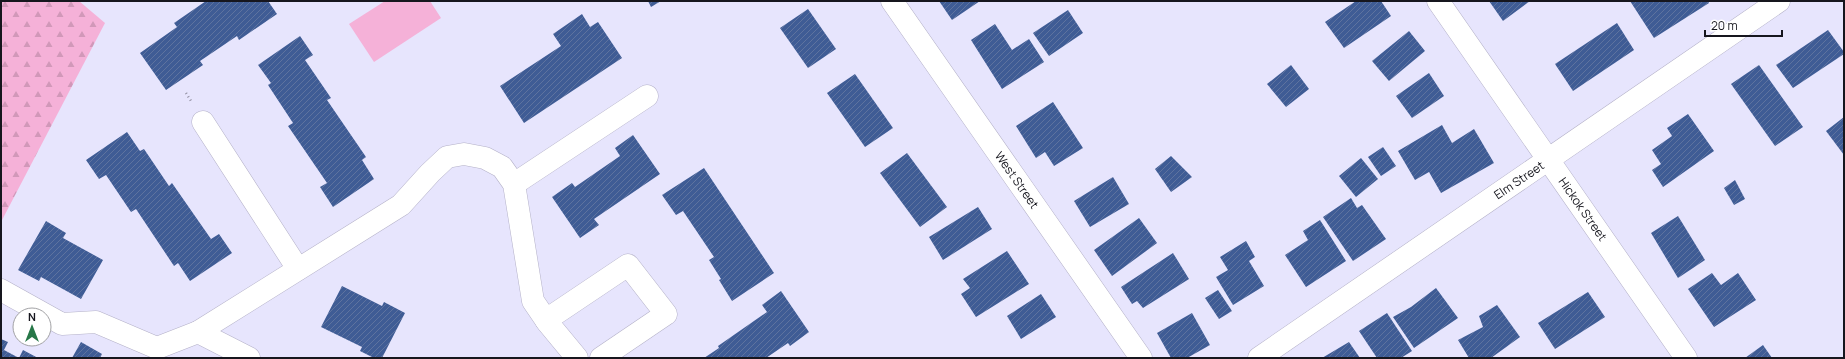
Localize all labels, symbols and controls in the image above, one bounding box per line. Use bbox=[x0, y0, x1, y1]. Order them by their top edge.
scale bar bbox=[1705, 12, 1782, 38]
text: 20 m bbox=[1711, 17, 1738, 34]
street label: West Street bbox=[991, 148, 1043, 212]
street label: Elm Street bbox=[1490, 157, 1548, 203]
street label: Hickok Street bbox=[1555, 174, 1611, 244]
north arrow bbox=[12, 307, 52, 347]
text: N bbox=[28, 309, 36, 324]

